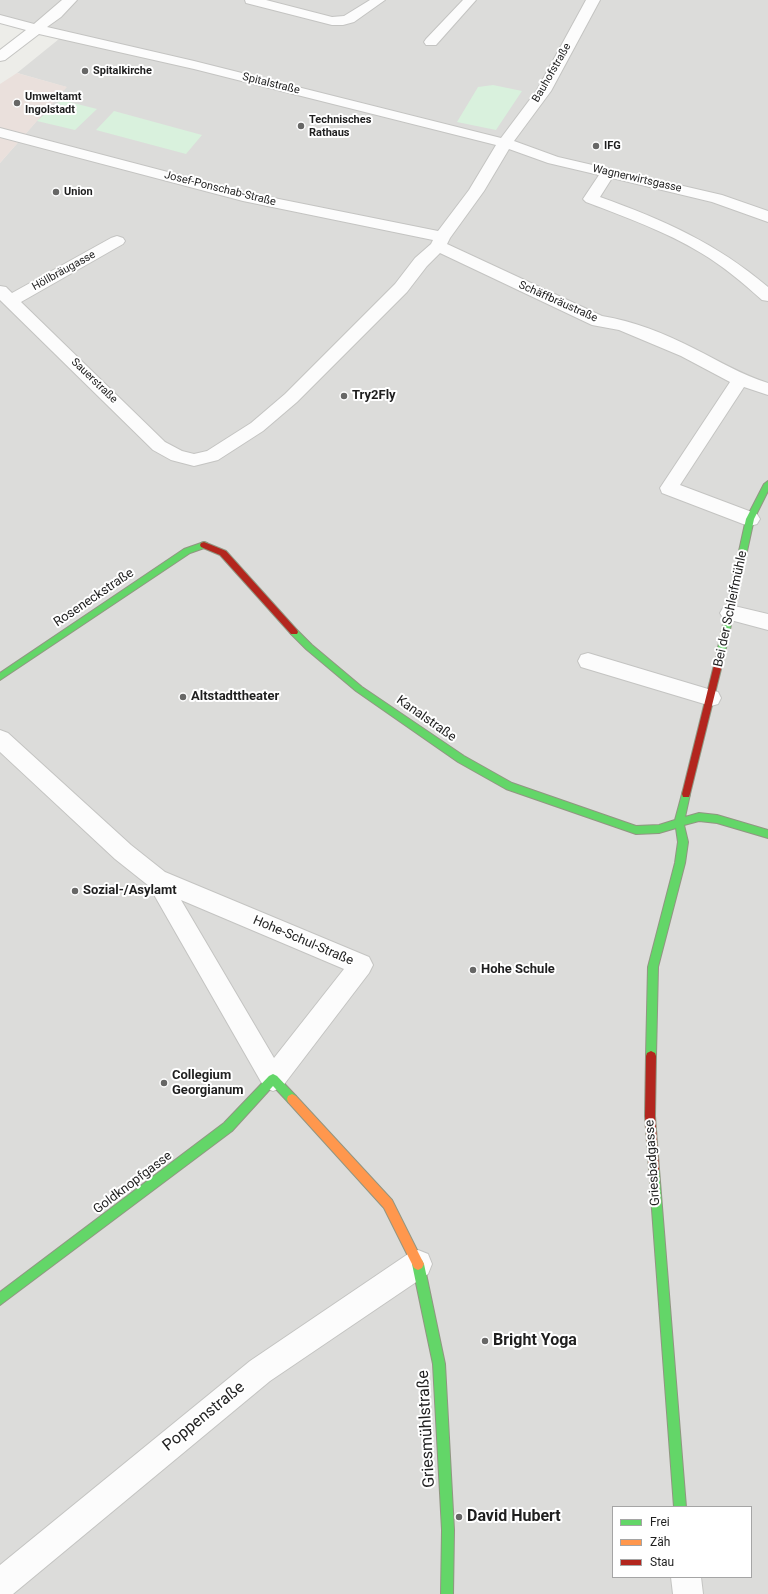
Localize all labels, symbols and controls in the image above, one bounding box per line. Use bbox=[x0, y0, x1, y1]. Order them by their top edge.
street label: Bauhofstraße bbox=[530, 41, 574, 105]
place label: Spitalkirche bbox=[93, 64, 152, 78]
marker: Spitalkirche bbox=[80, 66, 90, 76]
street label: Spitalstraße bbox=[241, 70, 301, 98]
place label: Umweltamt Ingolstadt bbox=[25, 90, 82, 116]
marker: Umweltamt Ingolstadt bbox=[12, 98, 22, 108]
place label: Technisches Rathaus bbox=[309, 113, 371, 139]
marker: Technisches Rathaus bbox=[296, 121, 306, 131]
place label: IFG bbox=[604, 139, 621, 153]
marker: IFG bbox=[591, 141, 601, 151]
street label: Wagnerwirtsgasse bbox=[591, 162, 683, 196]
street label: Josef-Ponschab-Straße bbox=[163, 169, 277, 209]
place label: Union bbox=[64, 185, 93, 199]
marker: Union bbox=[51, 187, 61, 197]
street label: Höllbräugasse bbox=[30, 248, 98, 294]
street label: Schäffbräustraße bbox=[517, 279, 599, 325]
street label: Sauerstraße bbox=[68, 356, 120, 406]
place label: Try2Fly bbox=[352, 388, 396, 404]
marker: Try2Fly bbox=[339, 391, 349, 401]
street label: Bei der Schleifmühle bbox=[711, 549, 751, 669]
street label: Roseneckstraße bbox=[51, 565, 137, 631]
place label: Altstadttheater bbox=[191, 689, 279, 705]
marker: Altstadttheater bbox=[178, 692, 188, 702]
street label: Kanalstraße bbox=[393, 693, 459, 745]
place label: Sozial-/Asylamt bbox=[83, 883, 177, 899]
marker: Sozial-/Asylamt bbox=[70, 886, 80, 896]
street label: Hohe-Schul-Straße bbox=[250, 913, 356, 969]
place label: Hohe Schule bbox=[481, 962, 555, 978]
marker: Hohe Schule bbox=[468, 965, 478, 975]
place label: Collegium Georgianum bbox=[172, 1068, 244, 1099]
marker: Collegium Georgianum bbox=[159, 1078, 169, 1088]
street label: Griesbadgasse bbox=[642, 1119, 664, 1207]
street label: Goldknopfgasse bbox=[91, 1148, 175, 1218]
place label: Bright Yoga bbox=[493, 1331, 577, 1351]
marker: Bright Yoga bbox=[480, 1336, 490, 1346]
street label: Griesmühlstraße bbox=[414, 1370, 440, 1488]
street label: Poppenstraße bbox=[159, 1378, 249, 1456]
legend bbox=[612, 1506, 752, 1578]
place label: David Hubert bbox=[467, 1507, 561, 1527]
marker: David Hubert bbox=[454, 1512, 464, 1522]
text: Frei bbox=[650, 1515, 670, 1529]
text: Zäh bbox=[650, 1535, 670, 1549]
text: Stau bbox=[650, 1555, 674, 1569]

